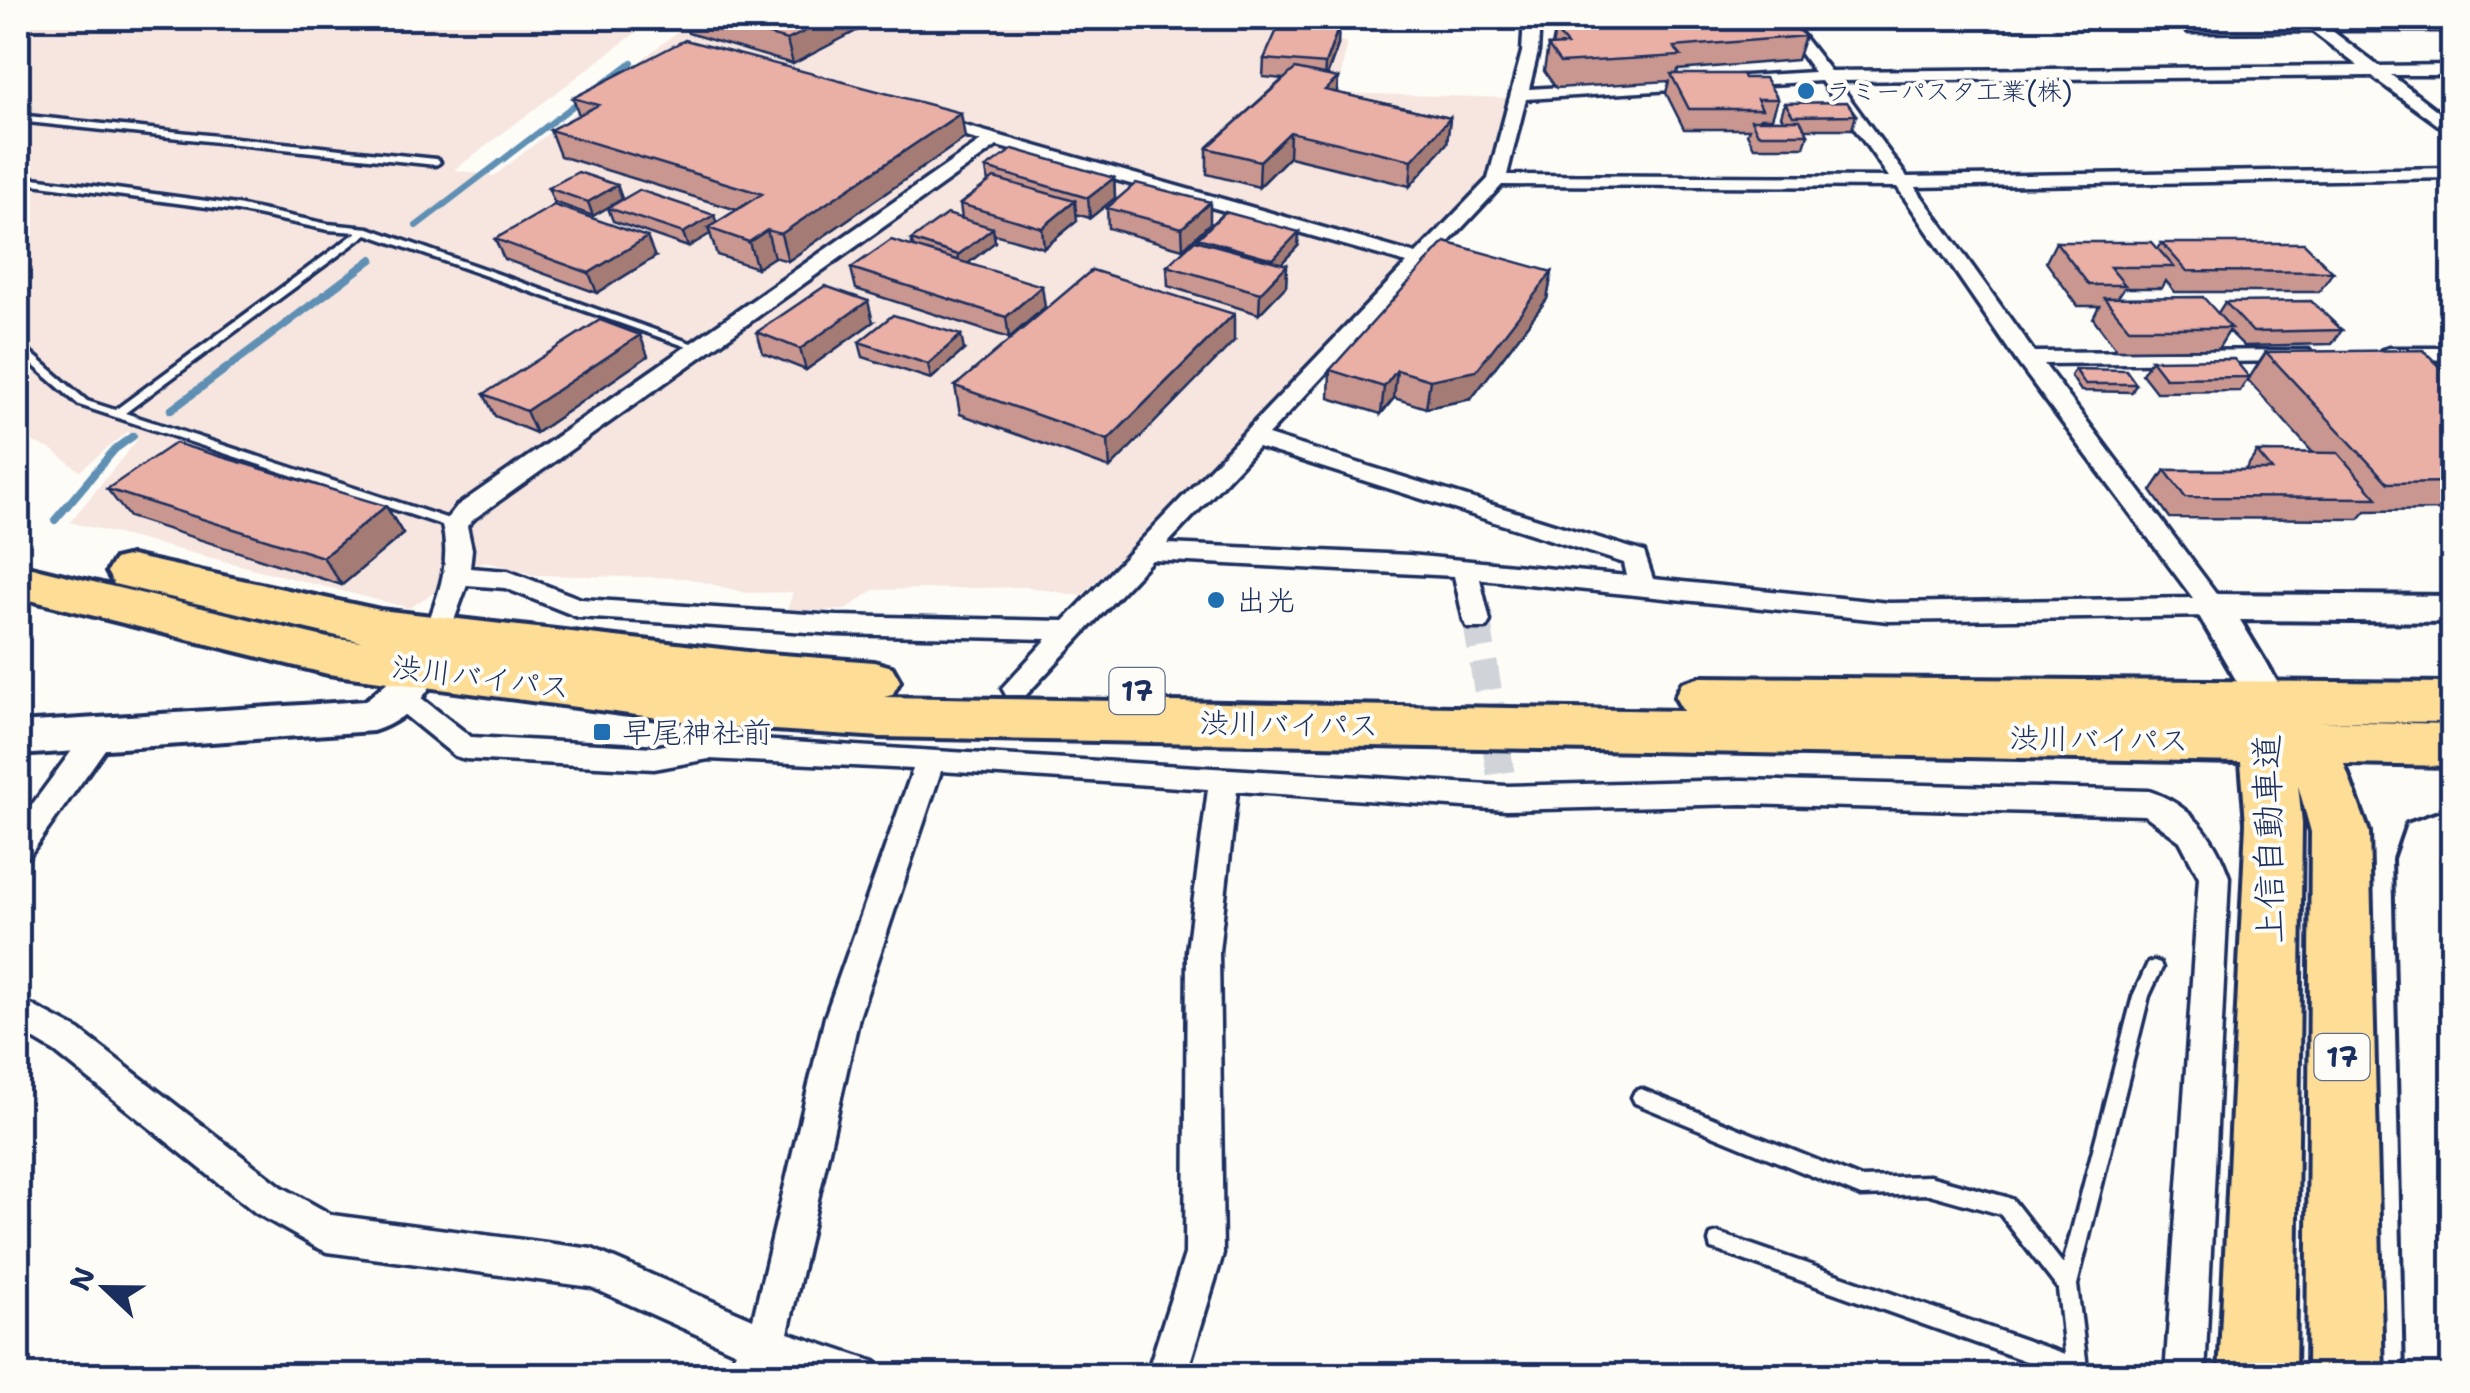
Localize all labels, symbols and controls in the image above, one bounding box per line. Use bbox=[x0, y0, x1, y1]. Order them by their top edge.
place label: ラミーパスタ工業(株) bbox=[1826, 74, 2072, 108]
marker: ラミーパスタ工業(株) bbox=[1795, 80, 1817, 102]
place label: 出光 bbox=[1236, 580, 1296, 621]
marker: 出光 bbox=[1205, 589, 1227, 611]
street label: 渋川バイパス bbox=[389, 646, 573, 708]
road number: 17 bbox=[1110, 668, 1164, 714]
street label: 渋川バイパス bbox=[1199, 702, 1379, 746]
place label: 早尾神社前 bbox=[622, 712, 772, 753]
street label: 渋川バイパス bbox=[2009, 717, 2189, 761]
marker: 早尾神社前 bbox=[591, 721, 613, 743]
street label: 上信自動車道 bbox=[2243, 734, 2293, 944]
road number: 17 bbox=[2314, 1034, 2370, 1080]
north arrow bbox=[55, 1238, 155, 1338]
text: N bbox=[60, 1261, 104, 1296]

